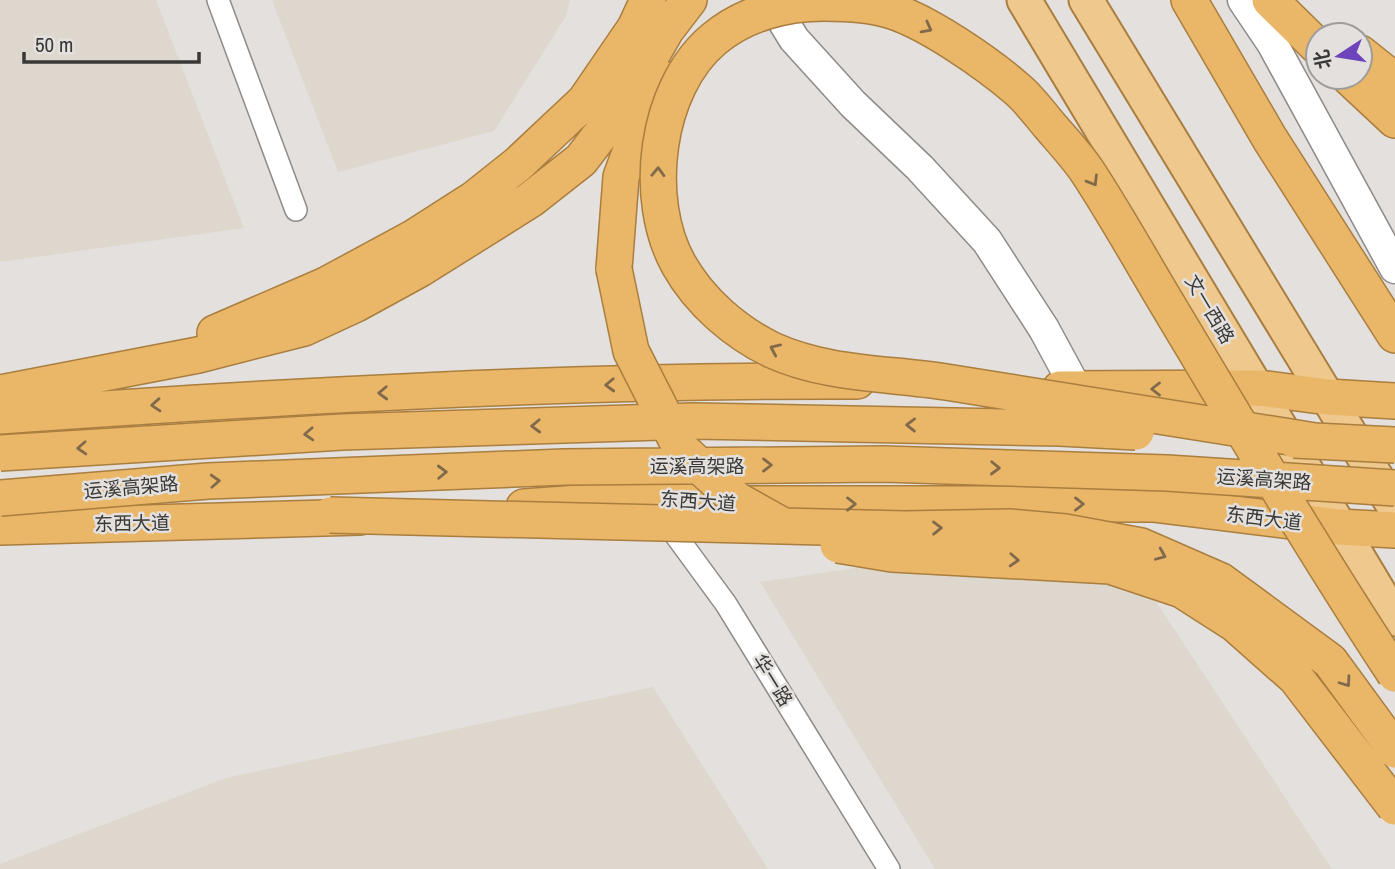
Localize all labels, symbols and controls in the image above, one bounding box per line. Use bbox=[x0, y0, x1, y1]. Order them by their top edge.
one-way arrow bbox=[920, 20, 933, 34]
scale bar bbox=[24, 21, 200, 65]
north arrow bbox=[1304, 21, 1374, 91]
text: 50 m bbox=[35, 30, 73, 59]
text: 北 bbox=[1308, 48, 1337, 72]
one-way arrow bbox=[651, 166, 666, 177]
one-way arrow bbox=[1084, 173, 1097, 186]
street label: 文一西路 bbox=[1179, 270, 1241, 348]
one-way arrow bbox=[770, 344, 782, 358]
one-way arrow bbox=[604, 377, 615, 393]
one-way arrow bbox=[1150, 381, 1161, 397]
one-way arrow bbox=[377, 385, 388, 400]
one-way arrow bbox=[150, 397, 161, 412]
one-way arrow bbox=[905, 418, 916, 433]
one-way arrow bbox=[531, 419, 542, 434]
one-way arrow bbox=[303, 427, 314, 442]
one-way arrow bbox=[76, 440, 87, 455]
street label: 运溪高架路 bbox=[649, 453, 745, 479]
one-way arrow bbox=[763, 457, 773, 473]
one-way arrow bbox=[990, 460, 1001, 475]
street label: 运溪高架路 bbox=[1216, 463, 1312, 495]
one-way arrow bbox=[437, 464, 448, 479]
street label: 运溪高架路 bbox=[83, 470, 179, 504]
one-way arrow bbox=[209, 473, 220, 488]
street label: 东西大道 bbox=[659, 485, 737, 517]
one-way arrow bbox=[846, 496, 857, 512]
one-way arrow bbox=[1074, 496, 1084, 512]
street label: 东西大道 bbox=[1225, 500, 1303, 536]
street label: 东西大道 bbox=[94, 509, 170, 537]
one-way arrow bbox=[932, 520, 943, 536]
one-way arrow bbox=[1154, 546, 1166, 560]
one-way arrow bbox=[1009, 553, 1020, 568]
street label: 华一路 bbox=[747, 649, 799, 711]
one-way arrow bbox=[1338, 675, 1350, 687]

